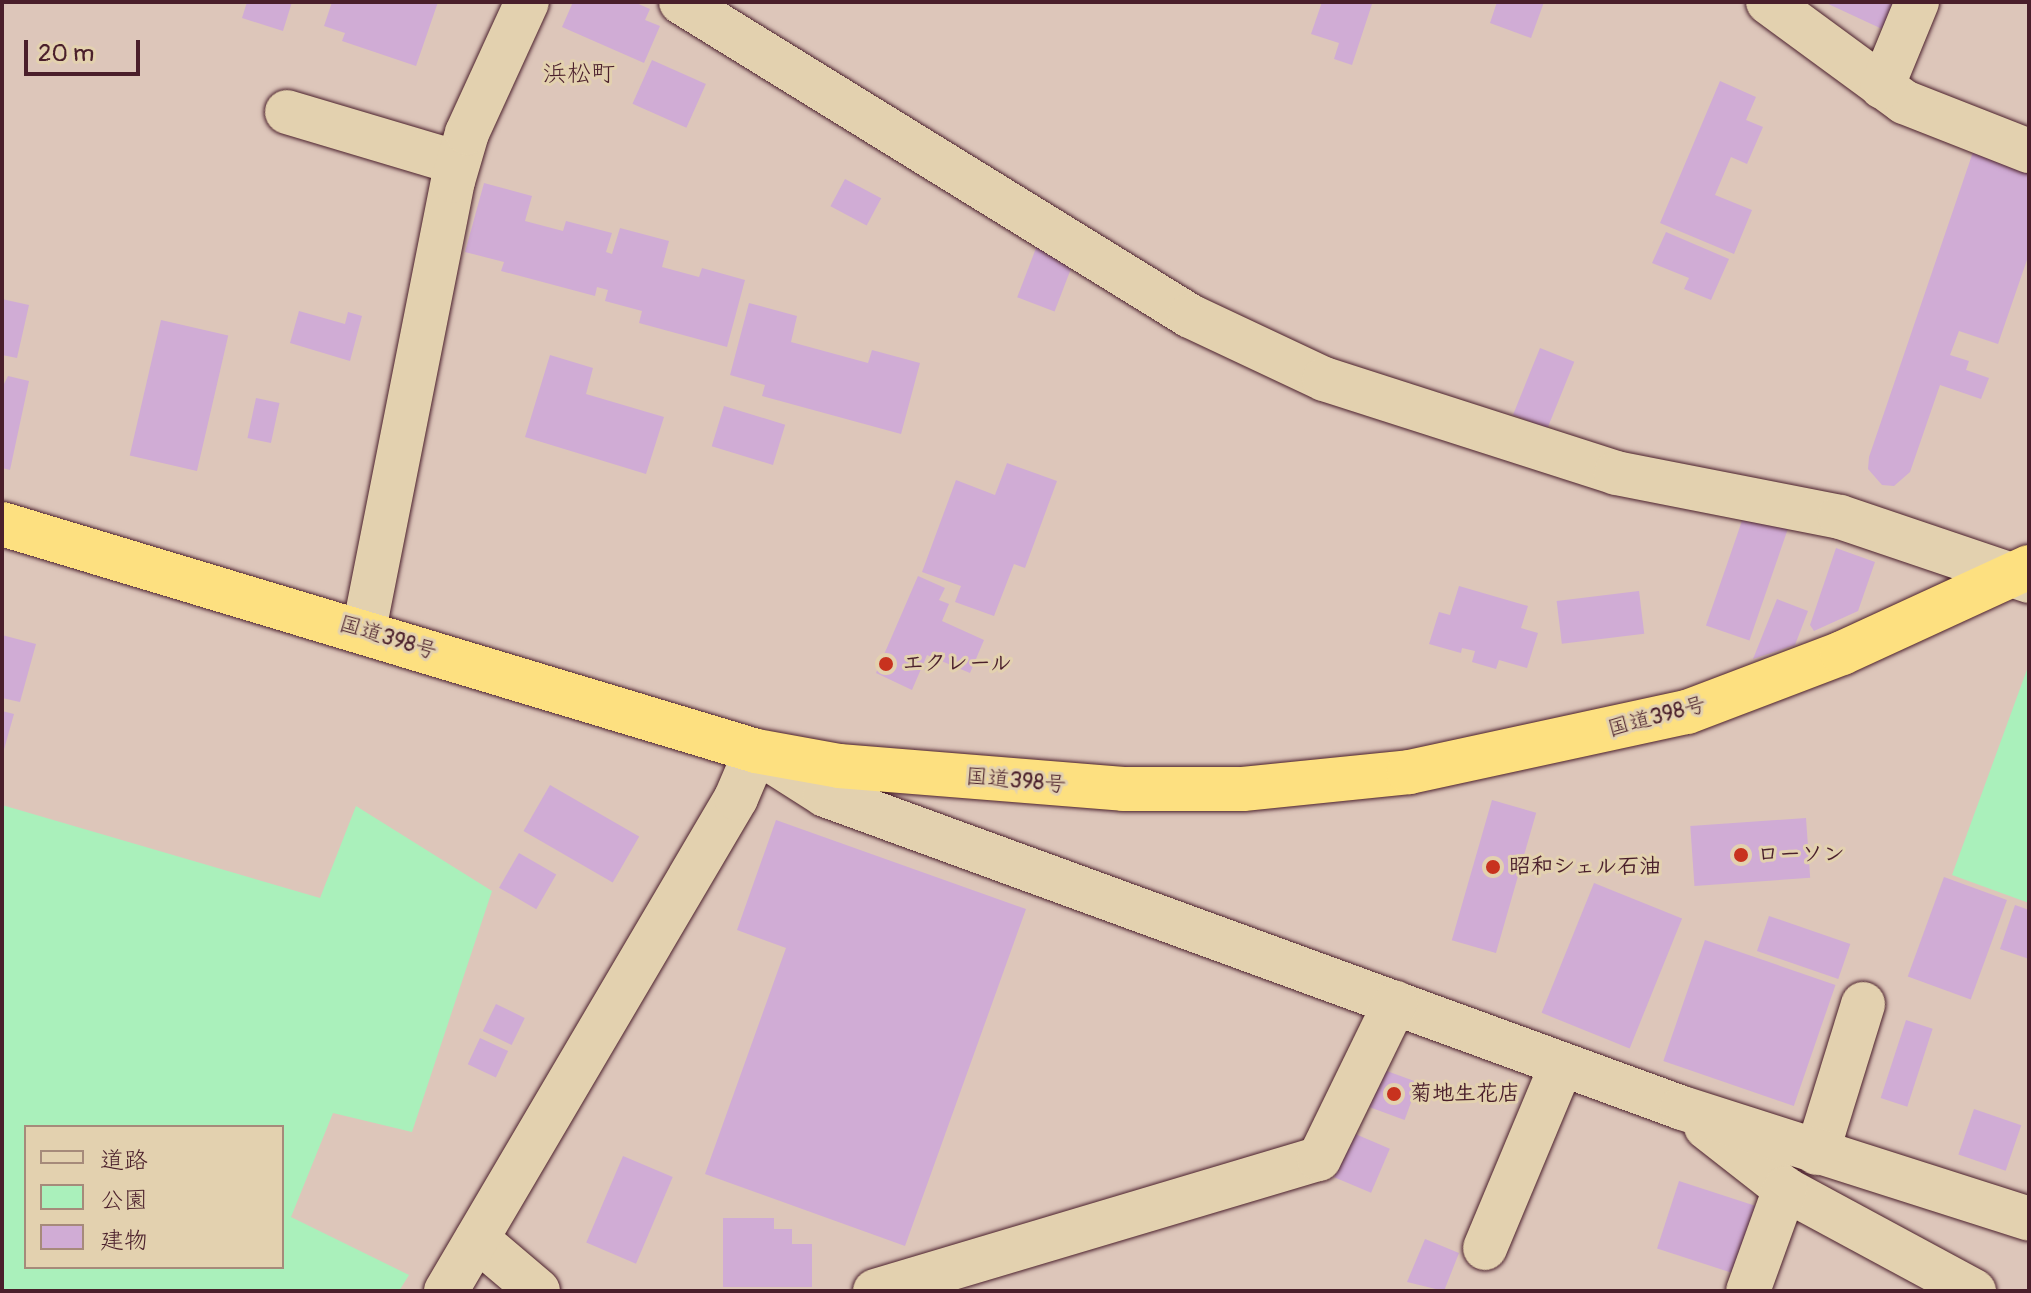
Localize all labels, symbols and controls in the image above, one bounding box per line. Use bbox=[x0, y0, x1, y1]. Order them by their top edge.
scale bar bbox=[28, 24, 144, 74]
text: 20 m bbox=[38, 39, 94, 68]
district label: 浜松町 bbox=[543, 60, 615, 88]
street label: 国道398号 bbox=[336, 611, 440, 665]
place label: エクレール bbox=[902, 651, 1013, 677]
marker: エクレール bbox=[877, 655, 895, 673]
street label: 国道398号 bbox=[1605, 691, 1709, 743]
street label: 国道398号 bbox=[965, 763, 1067, 799]
place label: ローソン bbox=[1757, 842, 1845, 868]
marker: ローソン bbox=[1732, 846, 1750, 864]
place label: 昭和シェル石油 bbox=[1509, 854, 1663, 880]
marker: 昭和シェル石油 bbox=[1484, 858, 1502, 876]
place label: 菊地生花店 bbox=[1410, 1081, 1520, 1107]
marker: 菊地生花店 bbox=[1385, 1085, 1403, 1103]
legend bbox=[24, 1125, 284, 1269]
text: 道路 bbox=[100, 1146, 148, 1175]
text: 公園 bbox=[100, 1186, 148, 1215]
text: 建物 bbox=[100, 1226, 148, 1255]

